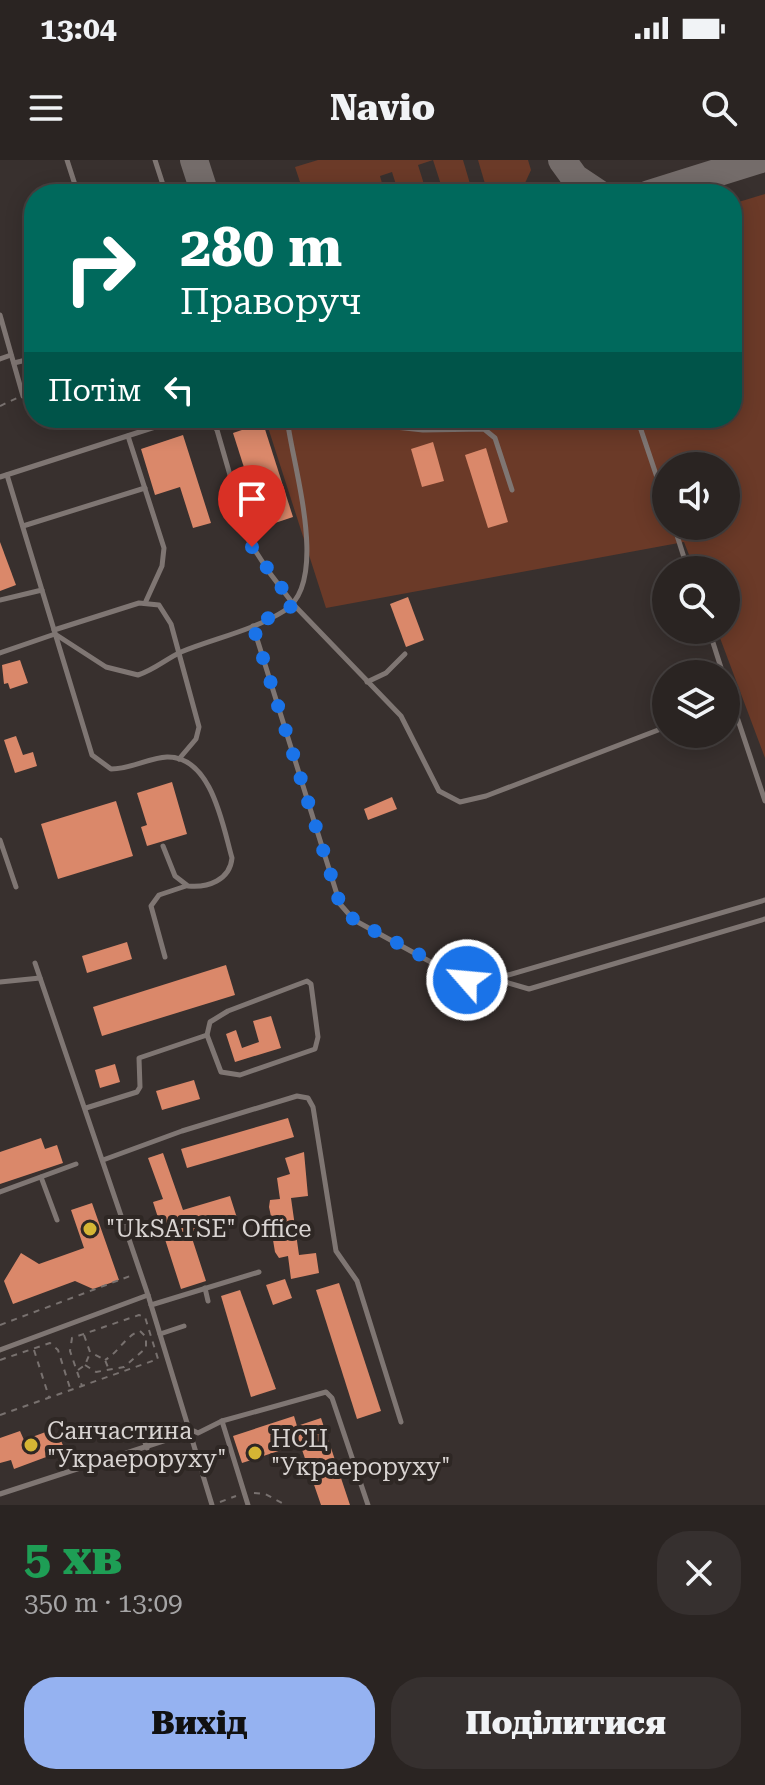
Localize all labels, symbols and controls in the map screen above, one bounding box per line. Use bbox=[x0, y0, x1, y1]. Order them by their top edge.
text: 13:04 bbox=[40, 11, 117, 46]
icon: menu bbox=[24, 86, 68, 130]
icon: search bbox=[697, 86, 741, 130]
text: Navio bbox=[330, 87, 435, 129]
text: 280 m bbox=[180, 214, 342, 280]
icon: right bbox=[48, 216, 152, 320]
text: Праворуч bbox=[180, 281, 361, 323]
icon: left bbox=[157, 368, 201, 412]
text: Потім bbox=[48, 373, 141, 408]
map controls bbox=[652, 452, 740, 748]
button: sound bbox=[652, 452, 740, 540]
pin bbox=[218, 465, 286, 547]
icon: arrive bbox=[230, 477, 274, 521]
button: search bbox=[652, 556, 740, 644]
button: layers bbox=[652, 660, 740, 748]
position arrow bbox=[425, 938, 509, 1022]
place label: "UkSATSE" Office bbox=[106, 1215, 311, 1243]
marker: "UkSATSE" Office bbox=[81, 1220, 99, 1238]
place label: Санчастина "Украероруху" bbox=[47, 1417, 226, 1473]
place label: НСЦ "Украероруху" bbox=[271, 1425, 450, 1481]
marker: Санчастина "Украероруху" bbox=[22, 1436, 40, 1454]
marker: НСЦ "Украероруху" bbox=[246, 1444, 264, 1462]
text: 5 хв bbox=[24, 1530, 122, 1586]
button: close bbox=[657, 1531, 741, 1615]
text: 350 m · 13:09 bbox=[24, 1588, 183, 1618]
button: Вихід bbox=[24, 1677, 375, 1769]
button: Поділитися bbox=[391, 1677, 741, 1769]

